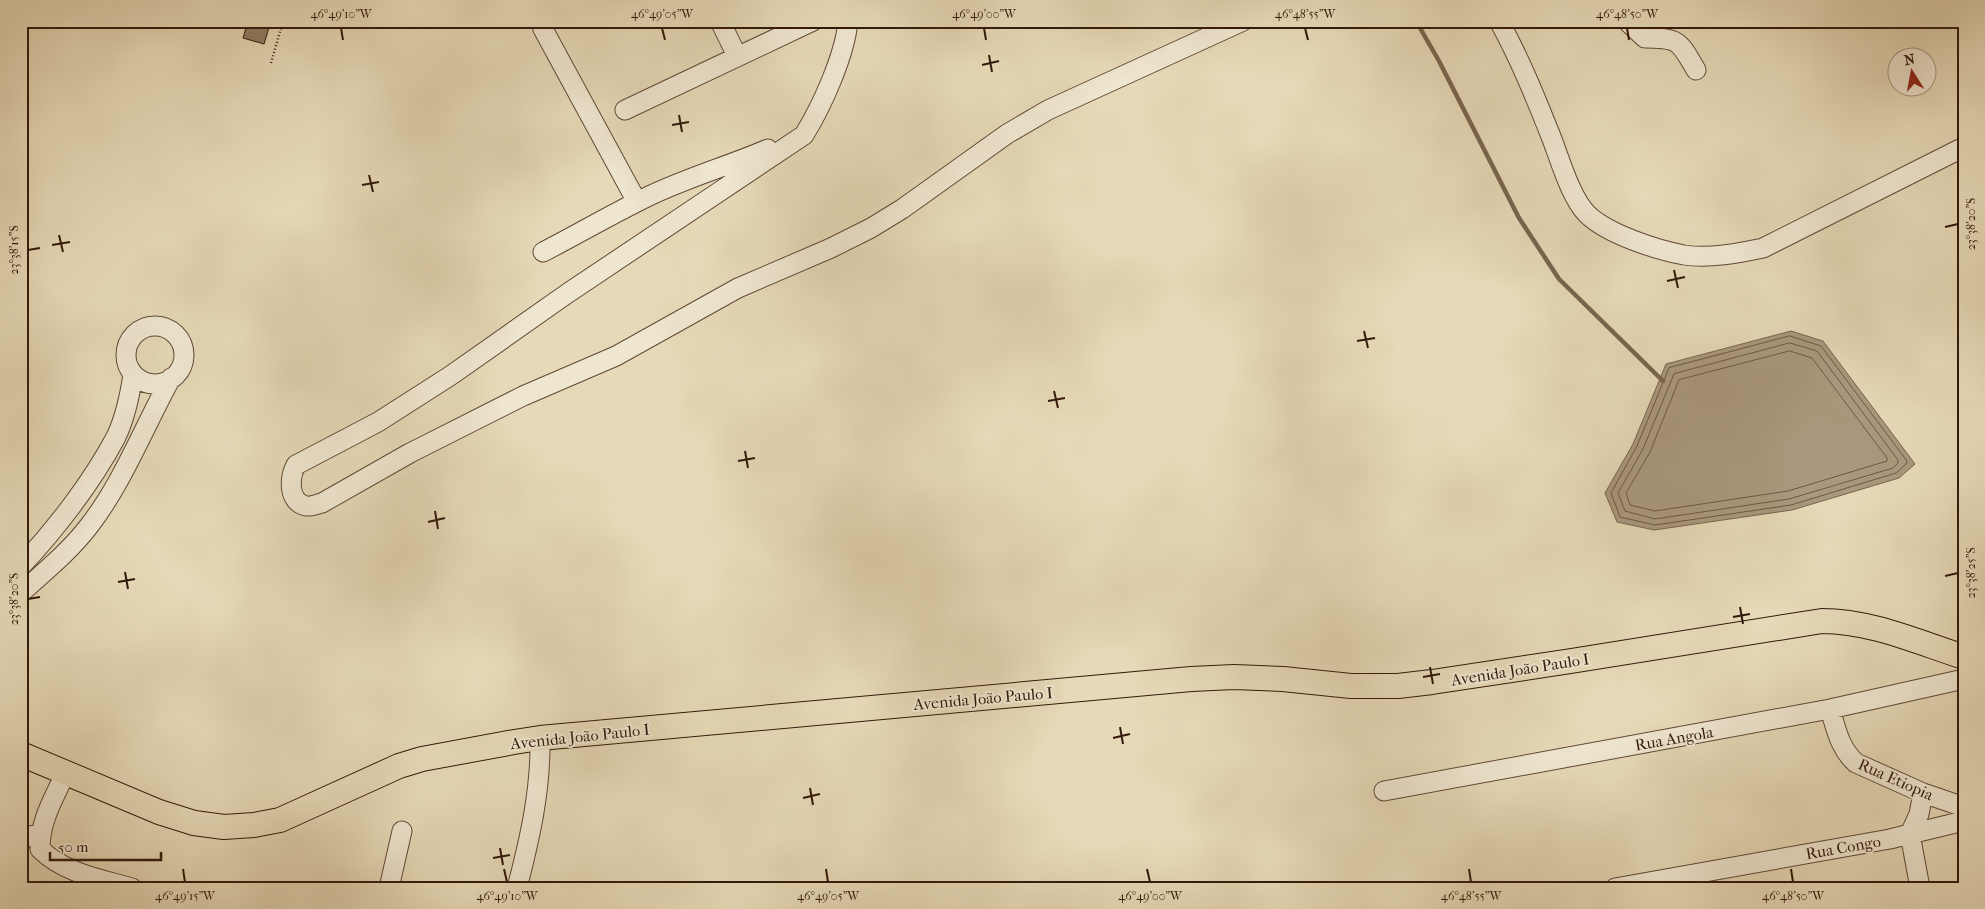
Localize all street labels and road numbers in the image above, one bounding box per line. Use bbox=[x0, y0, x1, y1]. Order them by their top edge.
street label: Avenida João Paulo I bbox=[1449, 649, 1591, 690]
street label: Avenida João Paulo I bbox=[912, 683, 1054, 714]
street label: Avenida João Paulo I bbox=[509, 720, 651, 753]
street label: Rua Angola bbox=[1633, 722, 1715, 755]
street label: Rua Etiopia bbox=[1855, 754, 1937, 805]
street label: Rua Congo bbox=[1804, 832, 1882, 863]

